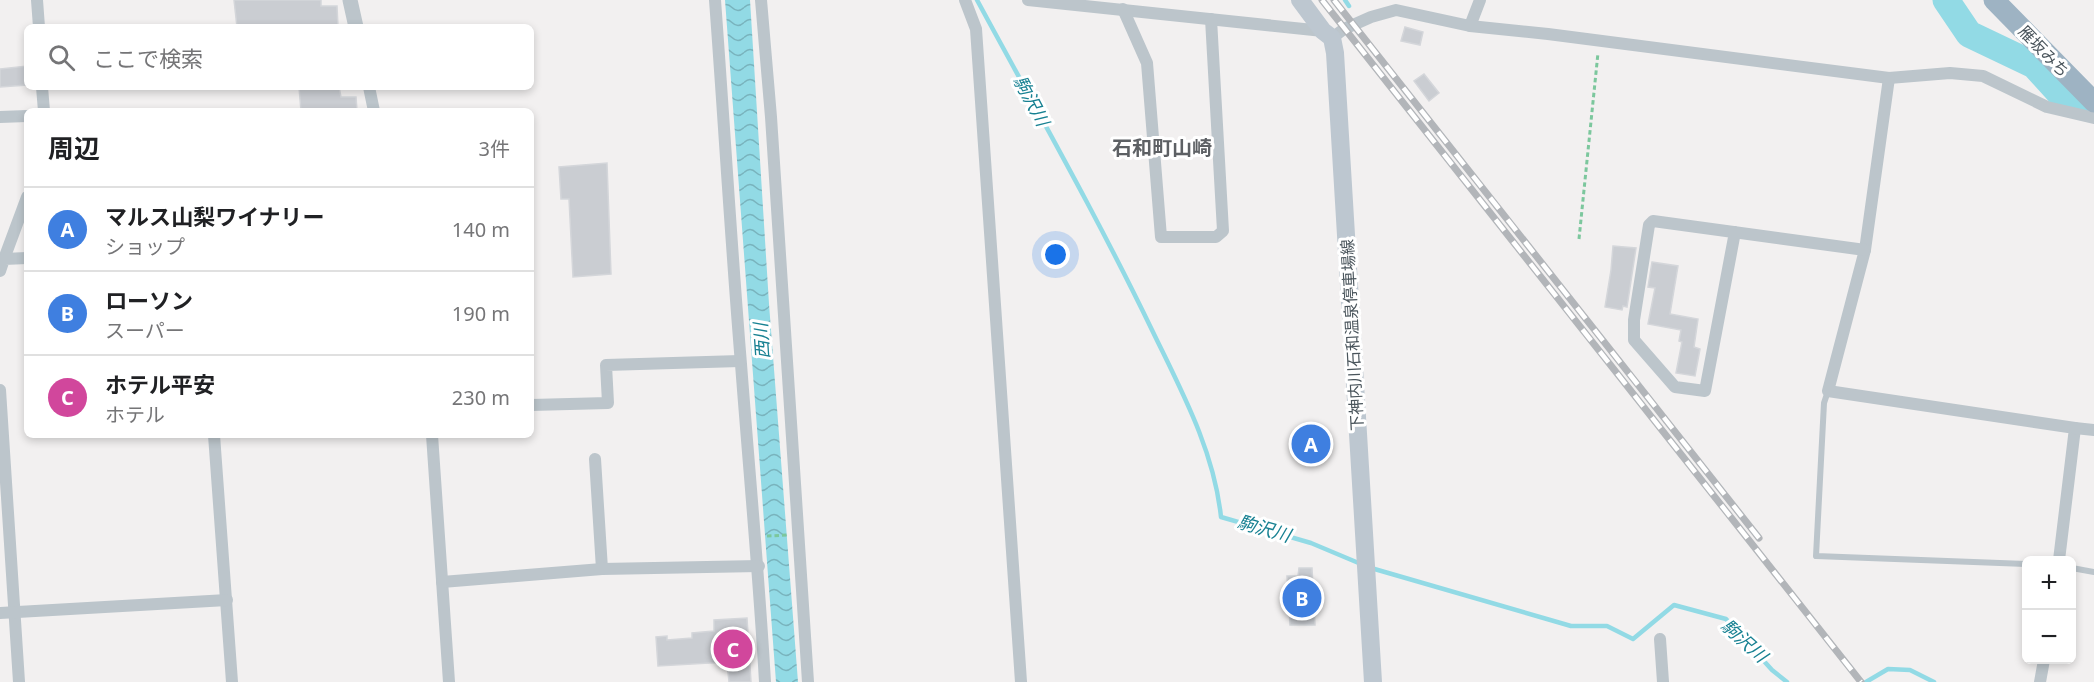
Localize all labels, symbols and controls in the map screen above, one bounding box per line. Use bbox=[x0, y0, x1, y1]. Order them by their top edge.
street label: 雁坂みち bbox=[2014, 20, 2074, 82]
search box bbox=[24, 24, 534, 90]
icon: search bbox=[45, 41, 78, 74]
text: ここで検索 bbox=[93, 43, 203, 73]
water label: 駒沢川 bbox=[1009, 71, 1056, 132]
text: 周辺 bbox=[48, 130, 100, 166]
district label: 石和町山崎 bbox=[1112, 134, 1212, 161]
text: 3件 bbox=[479, 135, 510, 162]
text: マルス山梨ワイナリー bbox=[105, 201, 325, 231]
text: A bbox=[61, 216, 74, 243]
text: 140 m bbox=[452, 216, 510, 243]
text: ショップ bbox=[105, 233, 185, 260]
street label: 下神内川石和温泉停車場線 bbox=[1336, 239, 1368, 431]
your location bbox=[1041, 240, 1070, 269]
text: ローソン bbox=[105, 285, 193, 315]
text: B bbox=[61, 300, 74, 327]
text: 190 m bbox=[452, 300, 510, 327]
text: スーパー bbox=[105, 317, 185, 344]
water label: 西川 bbox=[748, 320, 774, 360]
text: ホテル平安 bbox=[105, 369, 215, 399]
text: C bbox=[61, 384, 74, 411]
text: 230 m bbox=[452, 384, 510, 411]
text: ホテル bbox=[105, 401, 165, 428]
pin: A bbox=[1292, 422, 1330, 466]
water label: 駒沢川 bbox=[1235, 509, 1295, 548]
map controls bbox=[2022, 556, 2076, 664]
button: + bbox=[2022, 556, 2076, 610]
pin: B bbox=[1282, 576, 1322, 620]
button: − bbox=[2022, 610, 2076, 664]
water label: 駒沢川 bbox=[1717, 613, 1774, 669]
pin: C bbox=[714, 626, 752, 672]

